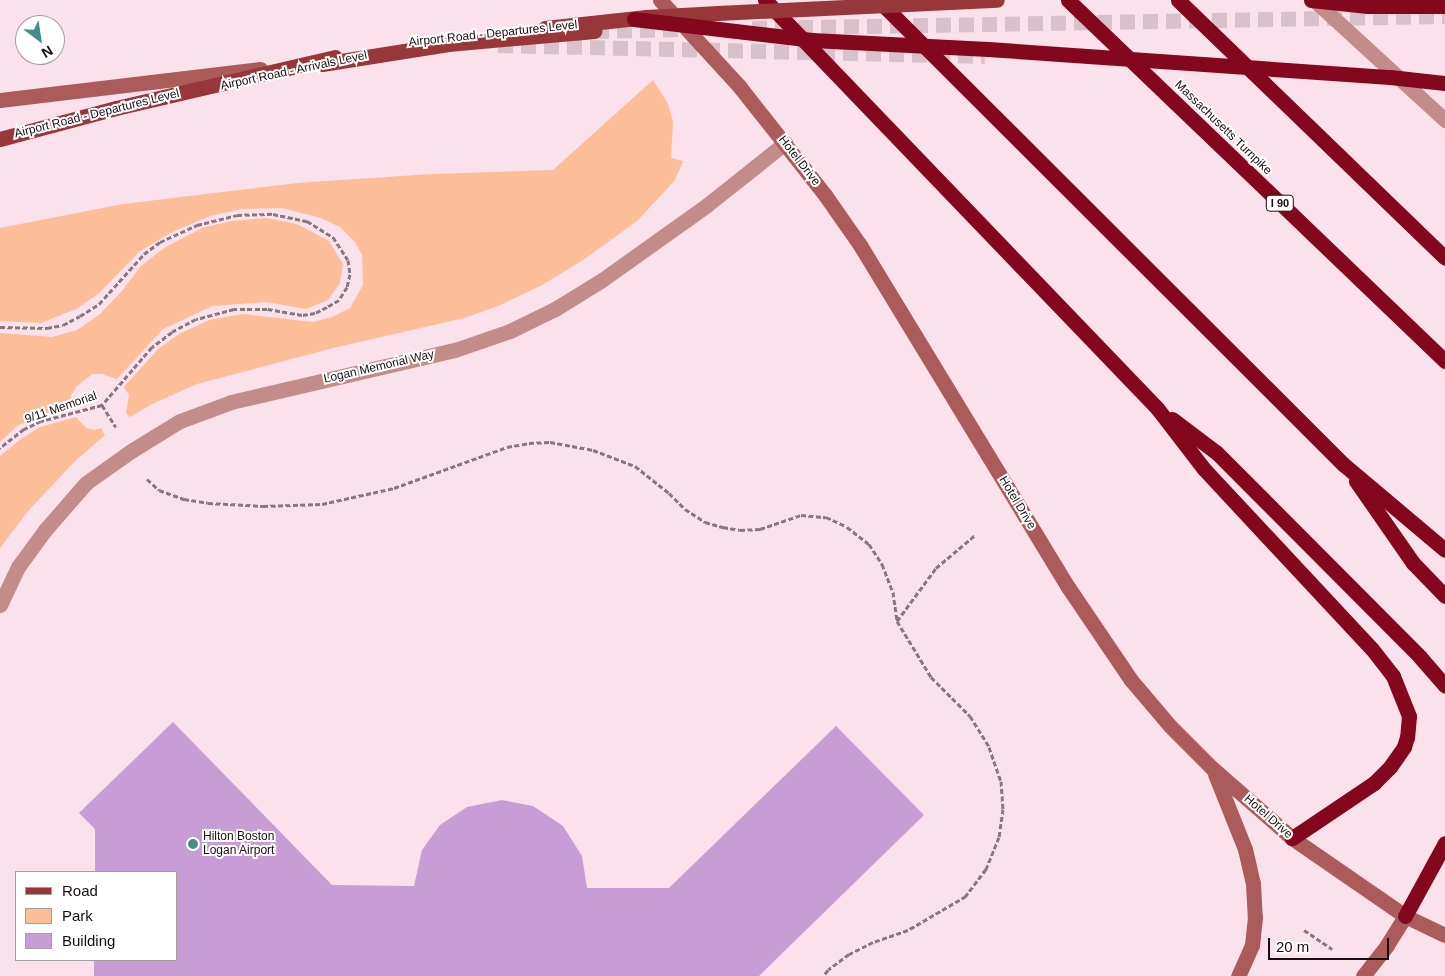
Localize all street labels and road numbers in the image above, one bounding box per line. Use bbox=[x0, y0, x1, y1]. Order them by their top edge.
street label: Airport Road - Departures Level bbox=[408, 18, 578, 50]
street label: Airport Road - Arrivals Level bbox=[219, 48, 369, 94]
street label: Massachusetts Turnpike bbox=[1171, 78, 1275, 178]
street label: Airport Road - Departures Level bbox=[13, 87, 181, 141]
street label: Hotel Drive bbox=[775, 133, 823, 189]
road number: I 90 bbox=[1265, 194, 1295, 212]
street label: Logan Memorial Way bbox=[322, 347, 436, 387]
street label: 9/11 Memorial bbox=[23, 389, 99, 427]
street label: Hotel Drive bbox=[996, 474, 1038, 532]
street label: Hotel Drive bbox=[1241, 792, 1295, 842]

